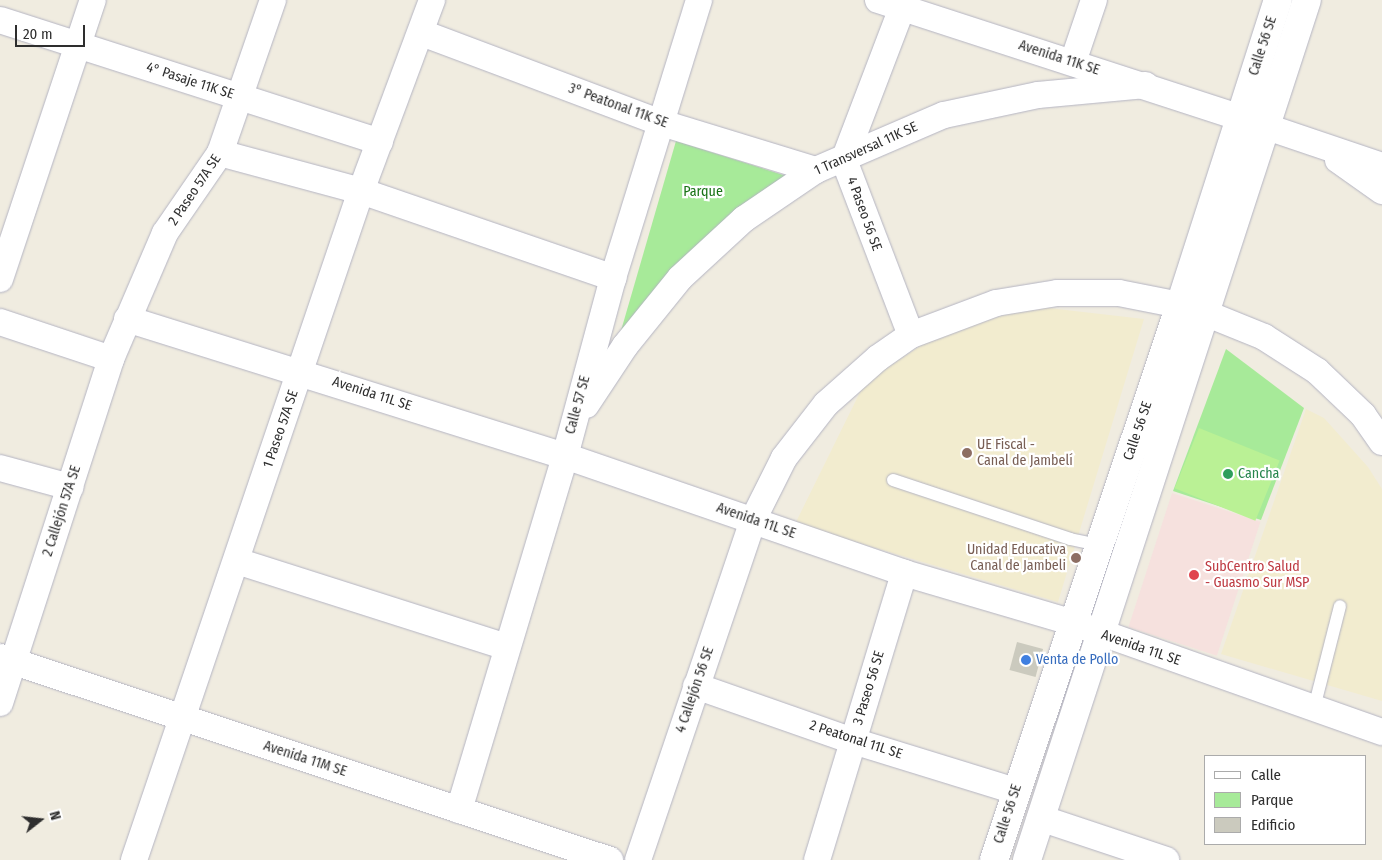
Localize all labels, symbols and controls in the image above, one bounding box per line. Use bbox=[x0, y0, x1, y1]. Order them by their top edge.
street label: Calle 56 SE bbox=[1246, 14, 1280, 78]
scale bar bbox=[18, 15, 88, 47]
text: 20 m bbox=[23, 25, 53, 43]
street label: Avenida 11K SE bbox=[1016, 37, 1102, 79]
street label: 4° Pasaje 11K SE bbox=[144, 59, 236, 103]
street label: 3° Peatonal 11K SE bbox=[566, 80, 670, 132]
street label: 1 Transversal 11K SE bbox=[812, 119, 920, 179]
street label: 2 Paseo 57A SE bbox=[165, 151, 225, 229]
street label: 4 Paseo 56 SE bbox=[843, 175, 885, 253]
park label: Parque bbox=[683, 184, 723, 200]
street label: Avenida 11L SE bbox=[330, 373, 414, 415]
street label: Calle 57 SE bbox=[562, 374, 594, 436]
street label: 1 Paseo 57A SE bbox=[260, 388, 302, 470]
street label: Calle 56 SE bbox=[1120, 399, 1156, 463]
place label: UE Fiscal - Canal de Jambelí bbox=[977, 437, 1073, 470]
marker: UE Fiscal - Canal de Jambelí bbox=[961, 447, 973, 459]
street label: 2 Callejón 57A SE bbox=[39, 463, 85, 559]
place label: Cancha bbox=[1238, 466, 1279, 482]
marker: Cancha bbox=[1222, 468, 1234, 480]
street label: Avenida 11L SE bbox=[714, 500, 798, 542]
place label: Unidad Educativa Canal de Jambeli bbox=[967, 542, 1066, 574]
marker: Unidad Educativa Canal de Jambeli bbox=[1070, 552, 1082, 564]
place label: SubCentro Salud - Guasmo Sur MSP bbox=[1205, 559, 1309, 592]
marker: SubCentro Salud - Guasmo Sur MSP bbox=[1187, 568, 1201, 582]
street label: Avenida 11L SE bbox=[1099, 627, 1183, 669]
street label: 4 Callejón 56 SE bbox=[672, 645, 718, 735]
street label: 3 Paseo 56 SE bbox=[850, 649, 888, 727]
place label: Venta de Pollo bbox=[1036, 652, 1118, 668]
marker: Venta de Pollo bbox=[1020, 654, 1032, 666]
street label: 2 Peatonal 11L SE bbox=[807, 717, 905, 763]
street label: Avenida 11M SE bbox=[261, 738, 349, 780]
legend bbox=[1204, 755, 1367, 845]
text: Calle bbox=[1251, 766, 1281, 784]
street label: Calle 56 SE bbox=[991, 782, 1025, 846]
text: Parque bbox=[1251, 791, 1294, 809]
north arrow bbox=[15, 795, 65, 845]
text: N bbox=[46, 809, 64, 822]
text: Edificio bbox=[1251, 816, 1296, 834]

